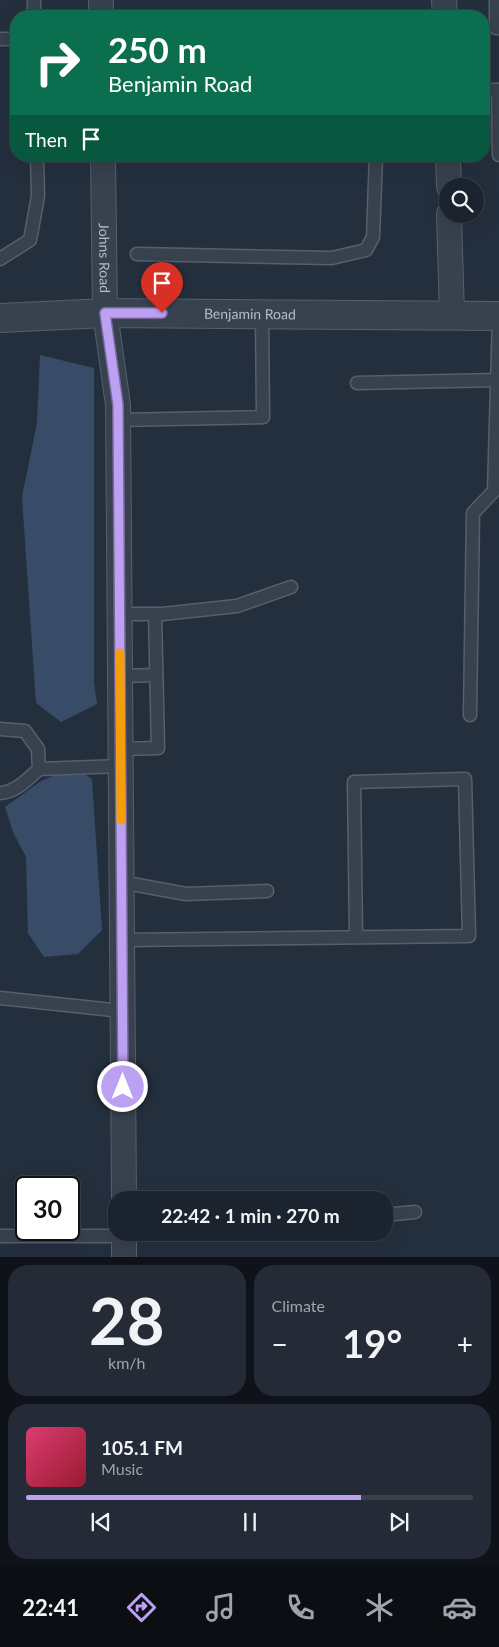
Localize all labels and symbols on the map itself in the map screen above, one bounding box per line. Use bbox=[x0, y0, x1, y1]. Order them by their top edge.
street label: Johns Road bbox=[96, 223, 114, 293]
pin bbox=[141, 262, 183, 313]
street label: Benjamin Road bbox=[204, 305, 296, 322]
position arrow bbox=[96, 1060, 148, 1112]
speed limit sign: 30 bbox=[15, 1176, 80, 1241]

